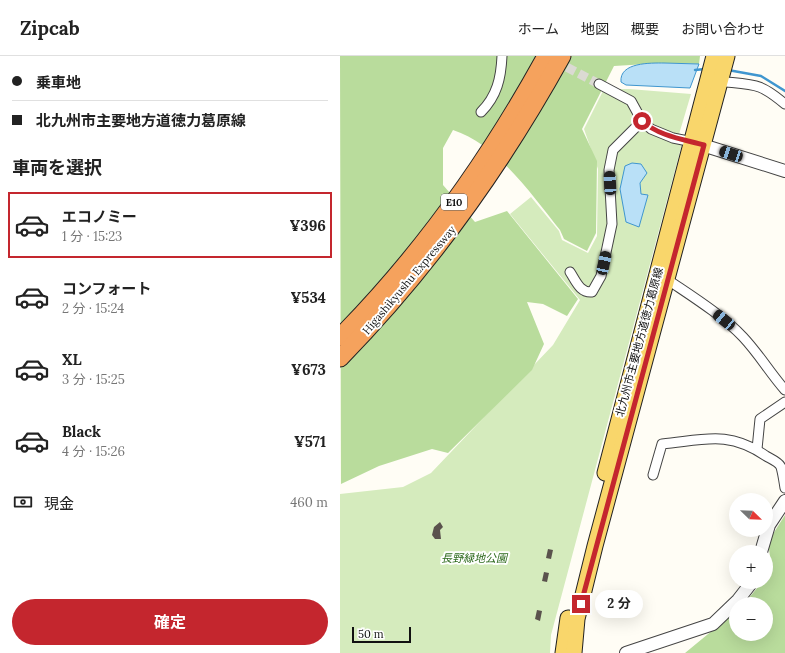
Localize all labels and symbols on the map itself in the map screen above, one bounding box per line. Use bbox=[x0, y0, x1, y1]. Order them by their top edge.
route start bbox=[633, 112, 651, 130]
car bbox=[718, 145, 744, 163]
car bbox=[603, 171, 617, 195]
road number: E10 bbox=[441, 194, 467, 210]
street label: Higashikyushu Expressway bbox=[359, 223, 459, 337]
car bbox=[596, 250, 612, 276]
street label: 北九州市主要地方道徳力葛原線 bbox=[612, 266, 666, 418]
car bbox=[711, 308, 737, 332]
north arrow bbox=[729, 493, 773, 537]
park label: 長野緑地公園 bbox=[441, 551, 509, 565]
callout: 2 分 bbox=[595, 590, 643, 618]
route end bbox=[572, 595, 590, 613]
scale bar bbox=[352, 625, 411, 644]

